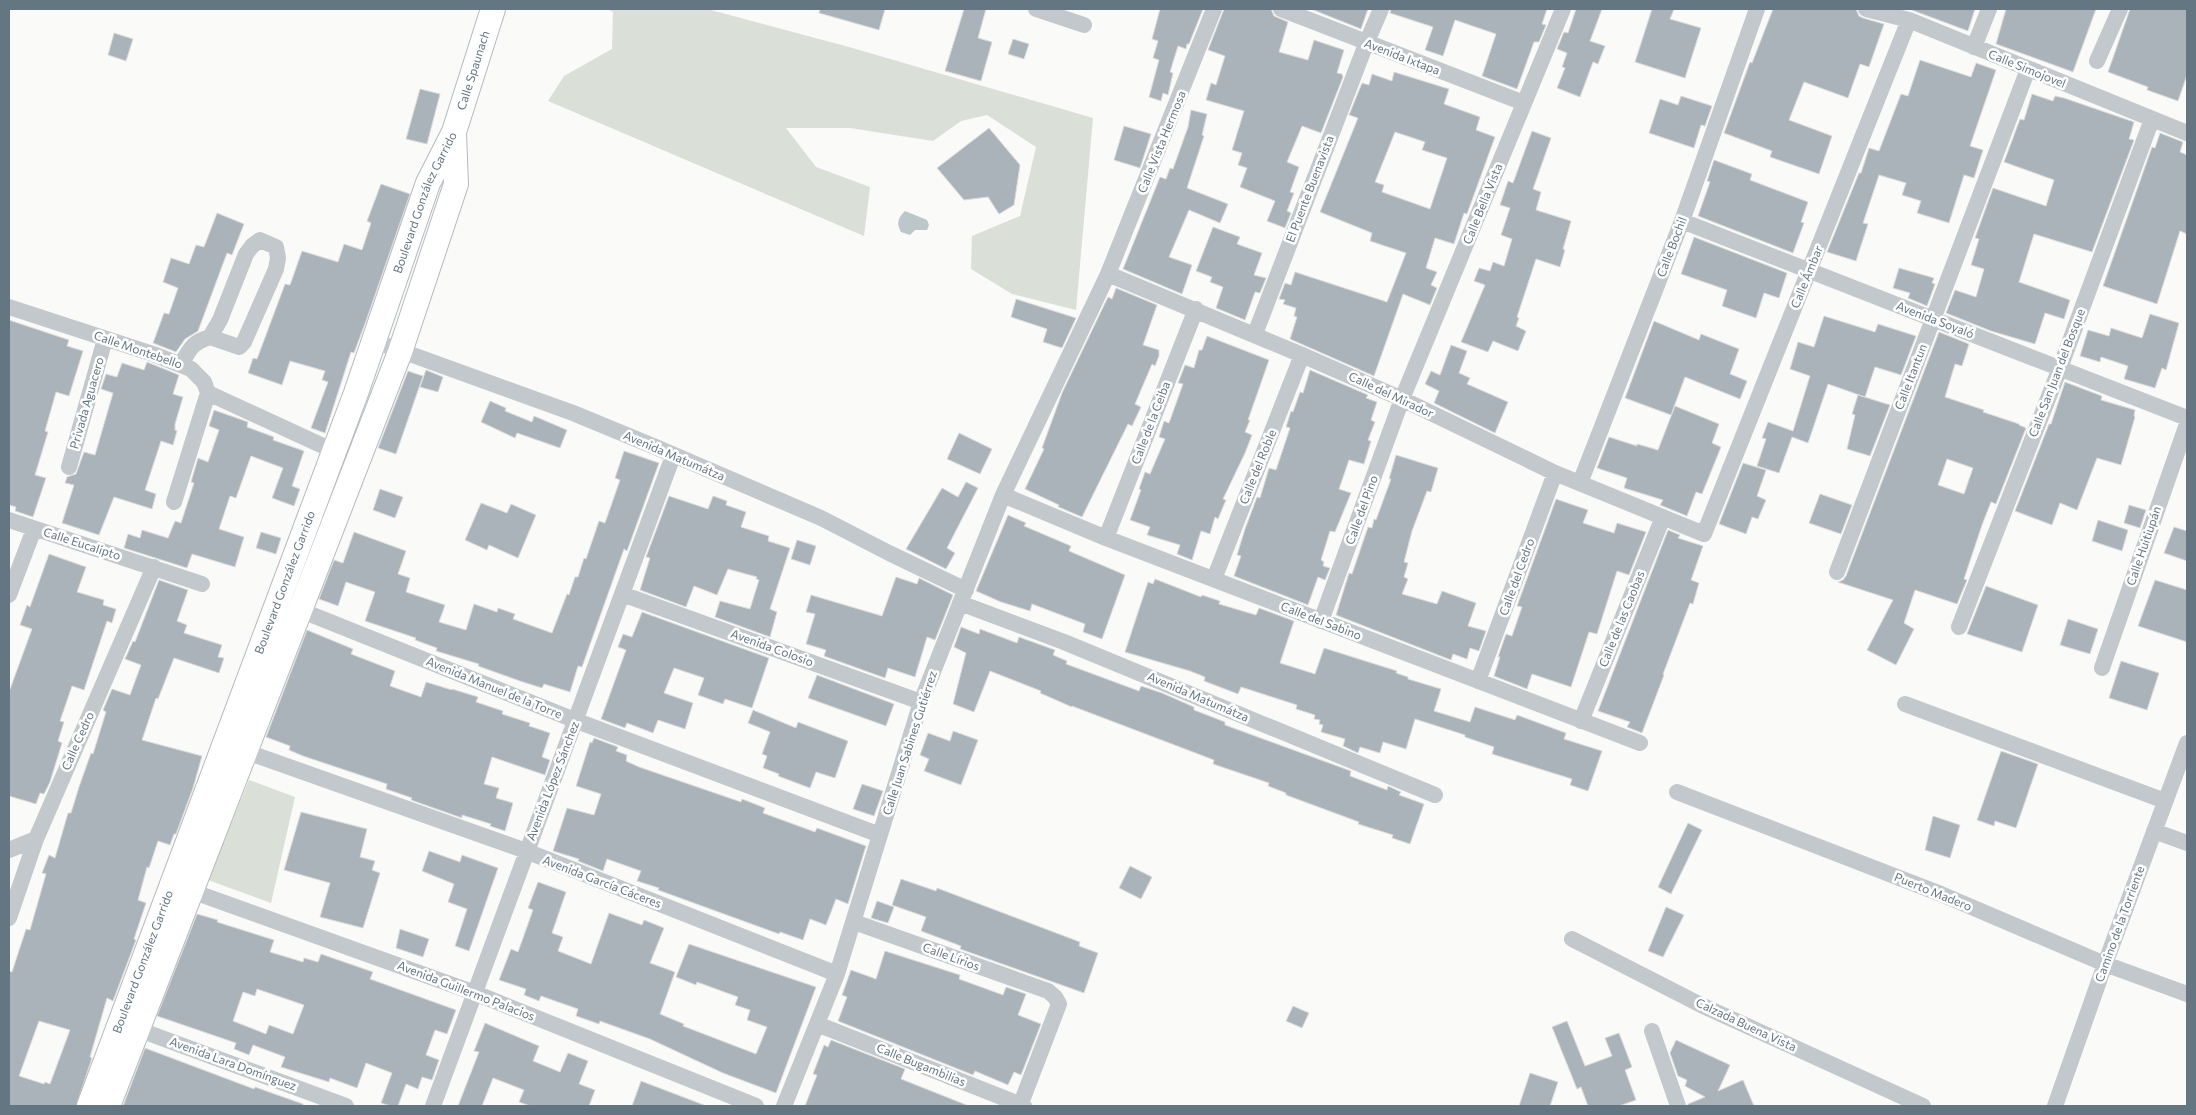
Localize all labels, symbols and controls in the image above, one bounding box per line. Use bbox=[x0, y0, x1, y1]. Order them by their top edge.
street label: Calle Spaunach bbox=[453, 29, 492, 112]
street label: Avenida Ixtapa bbox=[1363, 35, 1442, 77]
street label: Calle Simojovel bbox=[1987, 46, 2068, 90]
street label: Calle Vista Hermosa bbox=[1134, 89, 1188, 195]
street label: Boulevard González Garrido bbox=[390, 129, 459, 275]
street label: El Puente Buenavista bbox=[1282, 133, 1336, 244]
street label: Calle Bella Vista bbox=[1459, 161, 1505, 246]
street label: Calle Bochil bbox=[1653, 215, 1689, 279]
street label: Calle Ámbar bbox=[1787, 243, 1825, 310]
street label: Avenida Soyaló bbox=[1895, 298, 1976, 340]
street label: Calle San Juan del Bosque bbox=[2025, 307, 2088, 439]
street label: Calle Montebello bbox=[92, 327, 184, 371]
street label: Calle Itantun bbox=[1891, 342, 1929, 411]
street label: Privada Aguacero bbox=[66, 355, 106, 450]
street label: Calle del Mirador bbox=[1347, 368, 1436, 420]
street label: Calle de la Ceiba bbox=[1128, 379, 1172, 466]
street label: Avenida Matumátza bbox=[622, 427, 727, 483]
street label: Calle del Roble bbox=[1236, 427, 1278, 506]
street label: Calle del Pino bbox=[1342, 473, 1380, 546]
street label: Calle Huitiupán bbox=[2123, 504, 2163, 587]
street label: Boulevard González Garrido bbox=[251, 509, 317, 656]
street label: Calle Eucalipto bbox=[42, 524, 123, 562]
street label: Calle del Cedro bbox=[1496, 536, 1537, 617]
street label: Calle de las Caobas bbox=[1595, 569, 1647, 669]
street label: Calle del Sabino bbox=[1279, 598, 1364, 642]
street label: Avenida Colosio bbox=[729, 626, 816, 668]
street label: Avenida Manuel de la Torre bbox=[424, 653, 564, 721]
street label: Avenida Matumátza bbox=[1146, 668, 1251, 724]
street label: Calle Juan Sabines Gutiérrez bbox=[879, 669, 940, 817]
street label: Calle Cedro bbox=[58, 709, 96, 772]
street label: Avenida López Sánchez bbox=[523, 719, 581, 842]
street label: Avenida García Cáceres bbox=[541, 852, 664, 910]
street label: Camino de la Torriente bbox=[2092, 864, 2147, 984]
street label: Puerto Madero bbox=[1893, 869, 1974, 913]
street label: Boulevard González Garrido bbox=[109, 888, 175, 1035]
street label: Calle Lírios bbox=[921, 939, 982, 973]
street label: Avenida Guillermo Palacios bbox=[396, 957, 537, 1023]
street label: Calzada Buena Vista bbox=[1694, 995, 1799, 1054]
street label: Avenida Lara Domínguez bbox=[168, 1034, 299, 1093]
street label: Calle Bugambilias bbox=[875, 1040, 968, 1088]

